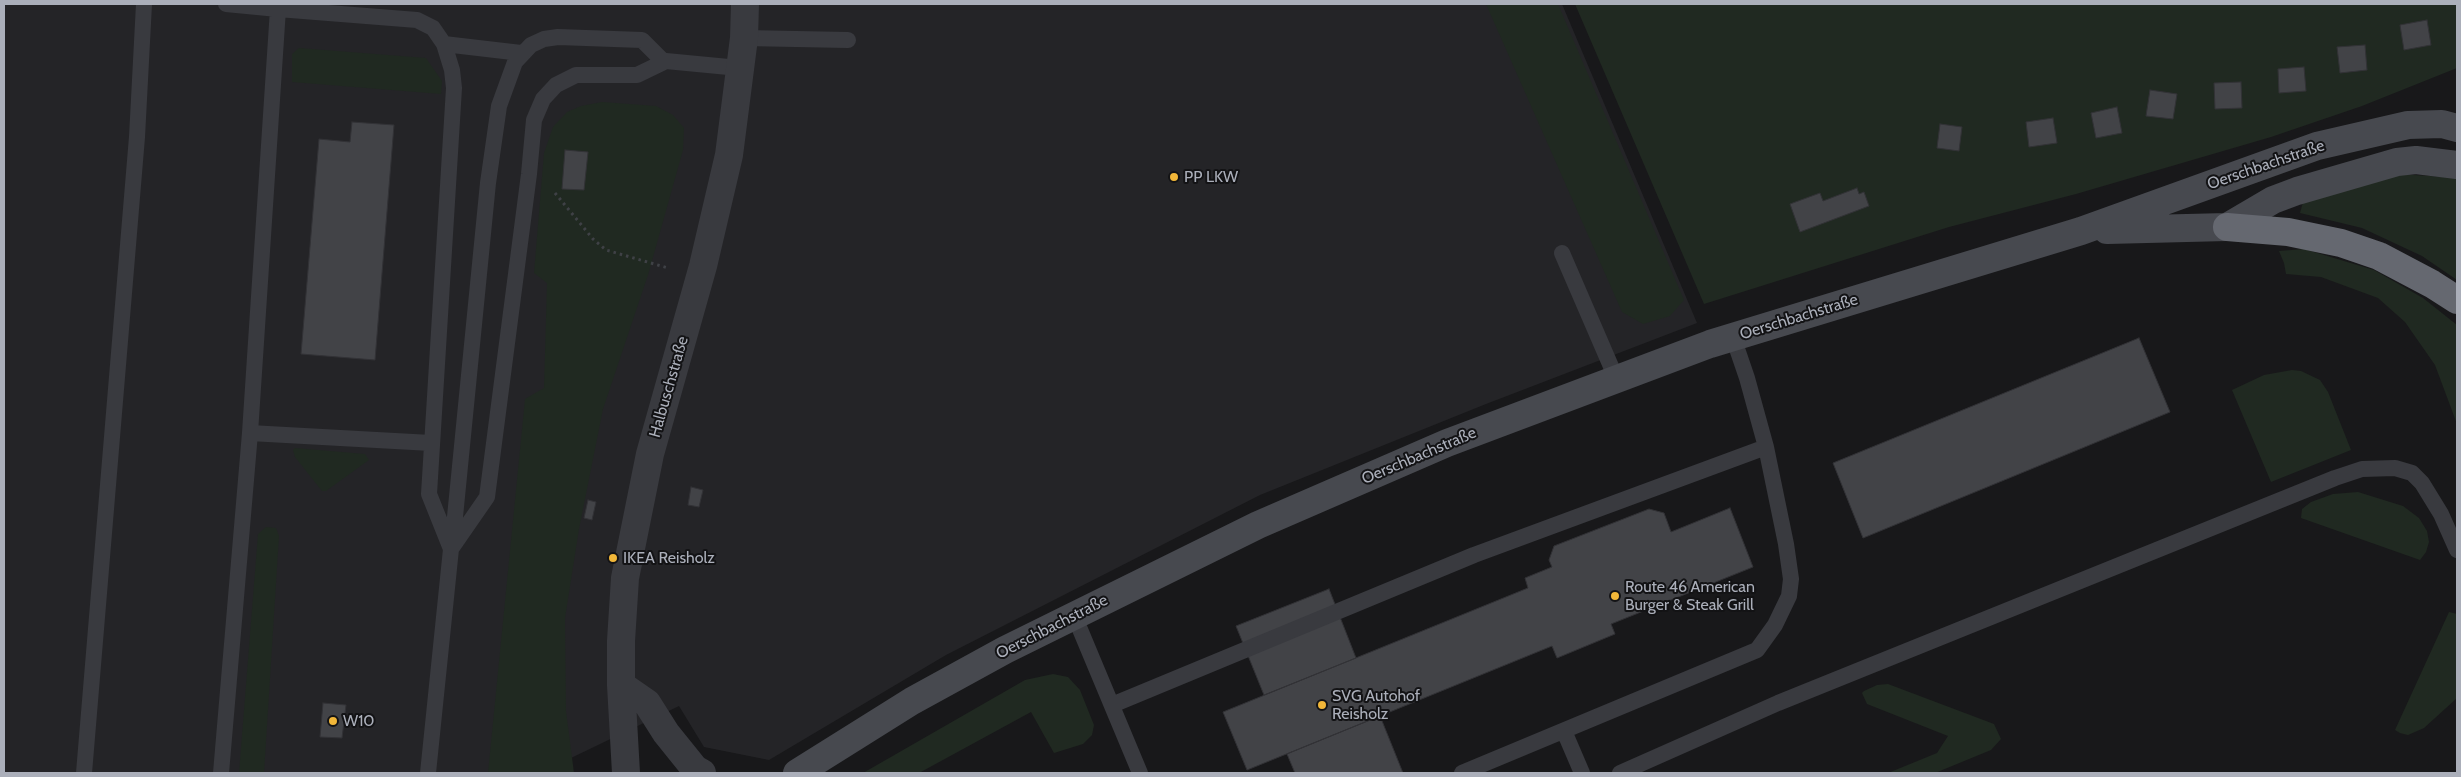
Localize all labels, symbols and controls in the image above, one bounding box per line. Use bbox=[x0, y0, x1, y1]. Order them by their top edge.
street label: Oerschbachstraße bbox=[2205, 136, 2327, 194]
place label: PP LKW bbox=[1184, 167, 1238, 187]
marker: PP LKW bbox=[1168, 171, 1180, 183]
street label: Oerschbachstraße bbox=[1738, 290, 1860, 344]
street label: Halbuschstraße bbox=[645, 334, 693, 440]
street label: Oerschbachstraße bbox=[1359, 423, 1479, 489]
place label: IKEA Reisholz bbox=[623, 548, 715, 568]
marker: IKEA Reisholz bbox=[607, 552, 619, 564]
place label: Route 46 American Burger & Steak Grill bbox=[1625, 577, 1755, 615]
marker: Route 46 American Burger & Steak Grill bbox=[1609, 590, 1621, 602]
street label: Oerschbachstraße bbox=[993, 591, 1111, 663]
place label: SVG Autohof Reisholz bbox=[1332, 686, 1420, 724]
marker: SVG Autohof Reisholz bbox=[1316, 699, 1328, 711]
place label: W10 bbox=[343, 711, 375, 731]
marker: W10 bbox=[327, 715, 339, 727]

